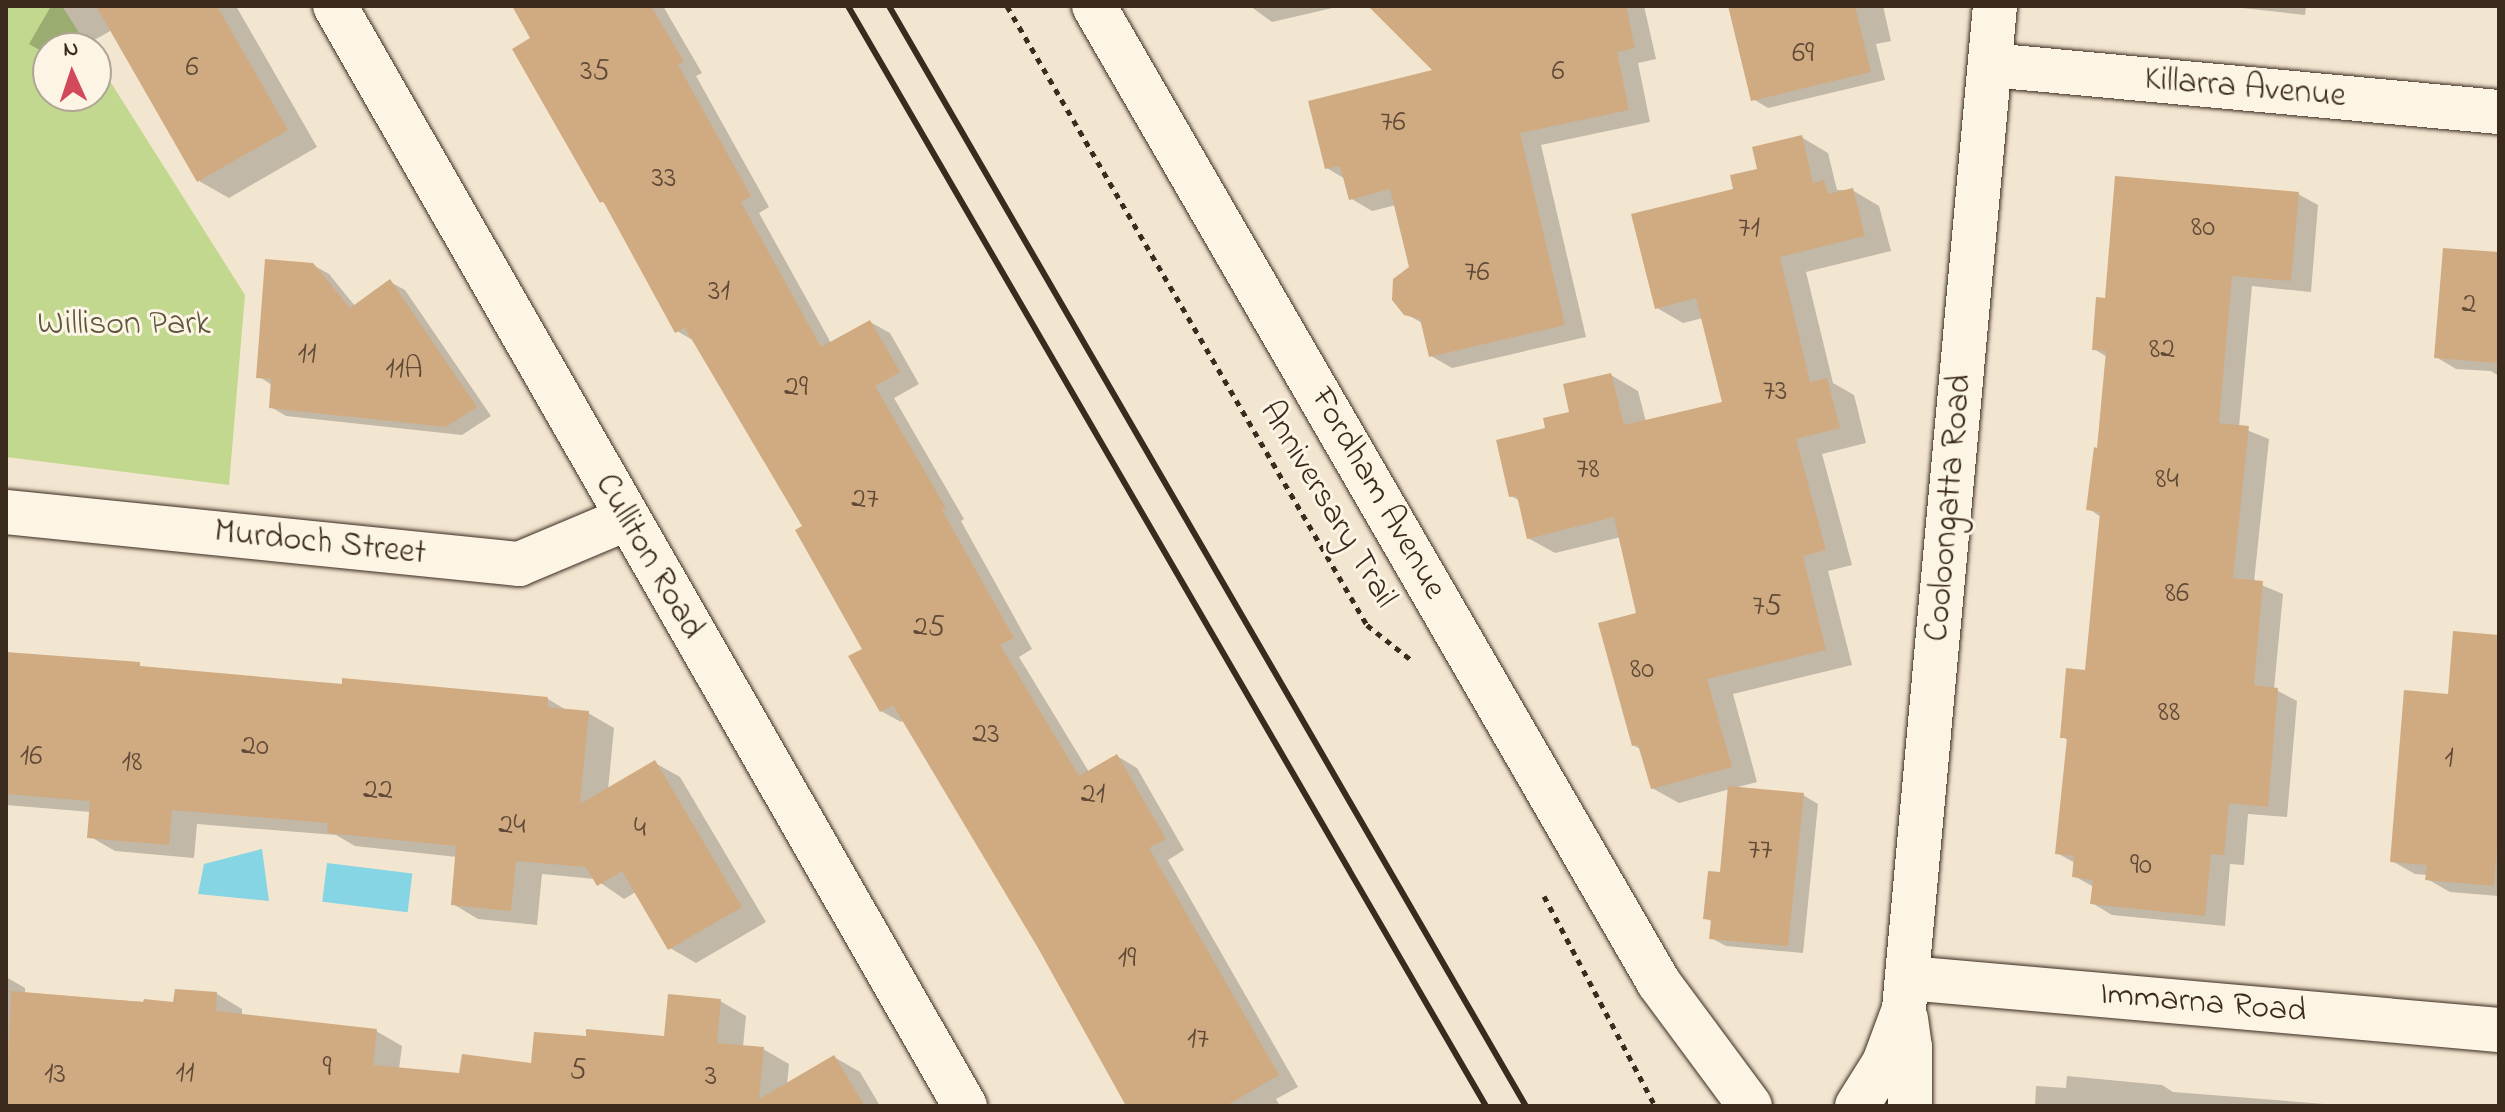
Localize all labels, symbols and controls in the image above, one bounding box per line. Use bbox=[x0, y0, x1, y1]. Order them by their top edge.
north arrow bbox=[32, 32, 112, 112]
text: N bbox=[63, 34, 79, 66]
house number: 69 bbox=[1792, 36, 1814, 72]
house number: 6 bbox=[185, 50, 199, 86]
house number: 35 bbox=[580, 54, 610, 90]
house number: 6 bbox=[1551, 54, 1565, 90]
street label: Killarra Avenue bbox=[2143, 60, 2347, 118]
house number: 76 bbox=[1380, 105, 1406, 141]
house number: 33 bbox=[652, 161, 676, 197]
house number: 80 bbox=[2191, 210, 2215, 246]
house number: 71 bbox=[1738, 211, 1760, 247]
house number: 76 bbox=[1464, 255, 1490, 291]
house number: 31 bbox=[708, 274, 730, 310]
house number: 2 bbox=[2462, 287, 2476, 323]
park label: Willison Park bbox=[37, 306, 211, 346]
house number: 82 bbox=[2149, 332, 2175, 368]
house number: 11 bbox=[297, 337, 317, 373]
house number: 11A bbox=[385, 352, 423, 388]
house number: 29 bbox=[784, 370, 808, 406]
street label: Cooloongatta Road bbox=[1918, 373, 1982, 643]
house number: 73 bbox=[1763, 374, 1787, 410]
street label: Fordham Avenue bbox=[1300, 381, 1454, 607]
street label: Anniversary Trail bbox=[1249, 394, 1405, 616]
house number: 78 bbox=[1576, 452, 1600, 488]
house number: 84 bbox=[2155, 462, 2179, 498]
street label: Culliton Road bbox=[584, 467, 712, 647]
house number: 27 bbox=[851, 482, 879, 518]
street label: Murdoch Street bbox=[212, 513, 428, 575]
house number: 86 bbox=[2165, 576, 2189, 612]
house number: 75 bbox=[1752, 589, 1782, 625]
house number: 25 bbox=[913, 610, 945, 646]
house number: 80 bbox=[1630, 652, 1654, 688]
house number: 88 bbox=[2158, 695, 2180, 731]
house number: 23 bbox=[972, 717, 1000, 753]
house number: 20 bbox=[241, 729, 269, 765]
house number: 16 bbox=[20, 739, 42, 775]
house number: 1 bbox=[2444, 741, 2454, 777]
house number: 18 bbox=[122, 745, 142, 781]
house number: 22 bbox=[363, 773, 393, 809]
house number: 21 bbox=[1081, 777, 1105, 813]
house number: 24 bbox=[498, 808, 526, 844]
house number: 4 bbox=[634, 811, 646, 847]
house number: 77 bbox=[1748, 833, 1772, 869]
house number: 90 bbox=[2130, 848, 2152, 884]
house number: 19 bbox=[1118, 941, 1136, 977]
street label: Immarna Road bbox=[2098, 975, 2308, 1033]
house number: 17 bbox=[1187, 1022, 1209, 1058]
house number: 9 bbox=[322, 1050, 332, 1086]
house number: 5 bbox=[569, 1053, 587, 1089]
house number: 11 bbox=[175, 1056, 195, 1092]
house number: 13 bbox=[44, 1057, 66, 1093]
house number: 3 bbox=[705, 1059, 717, 1095]

